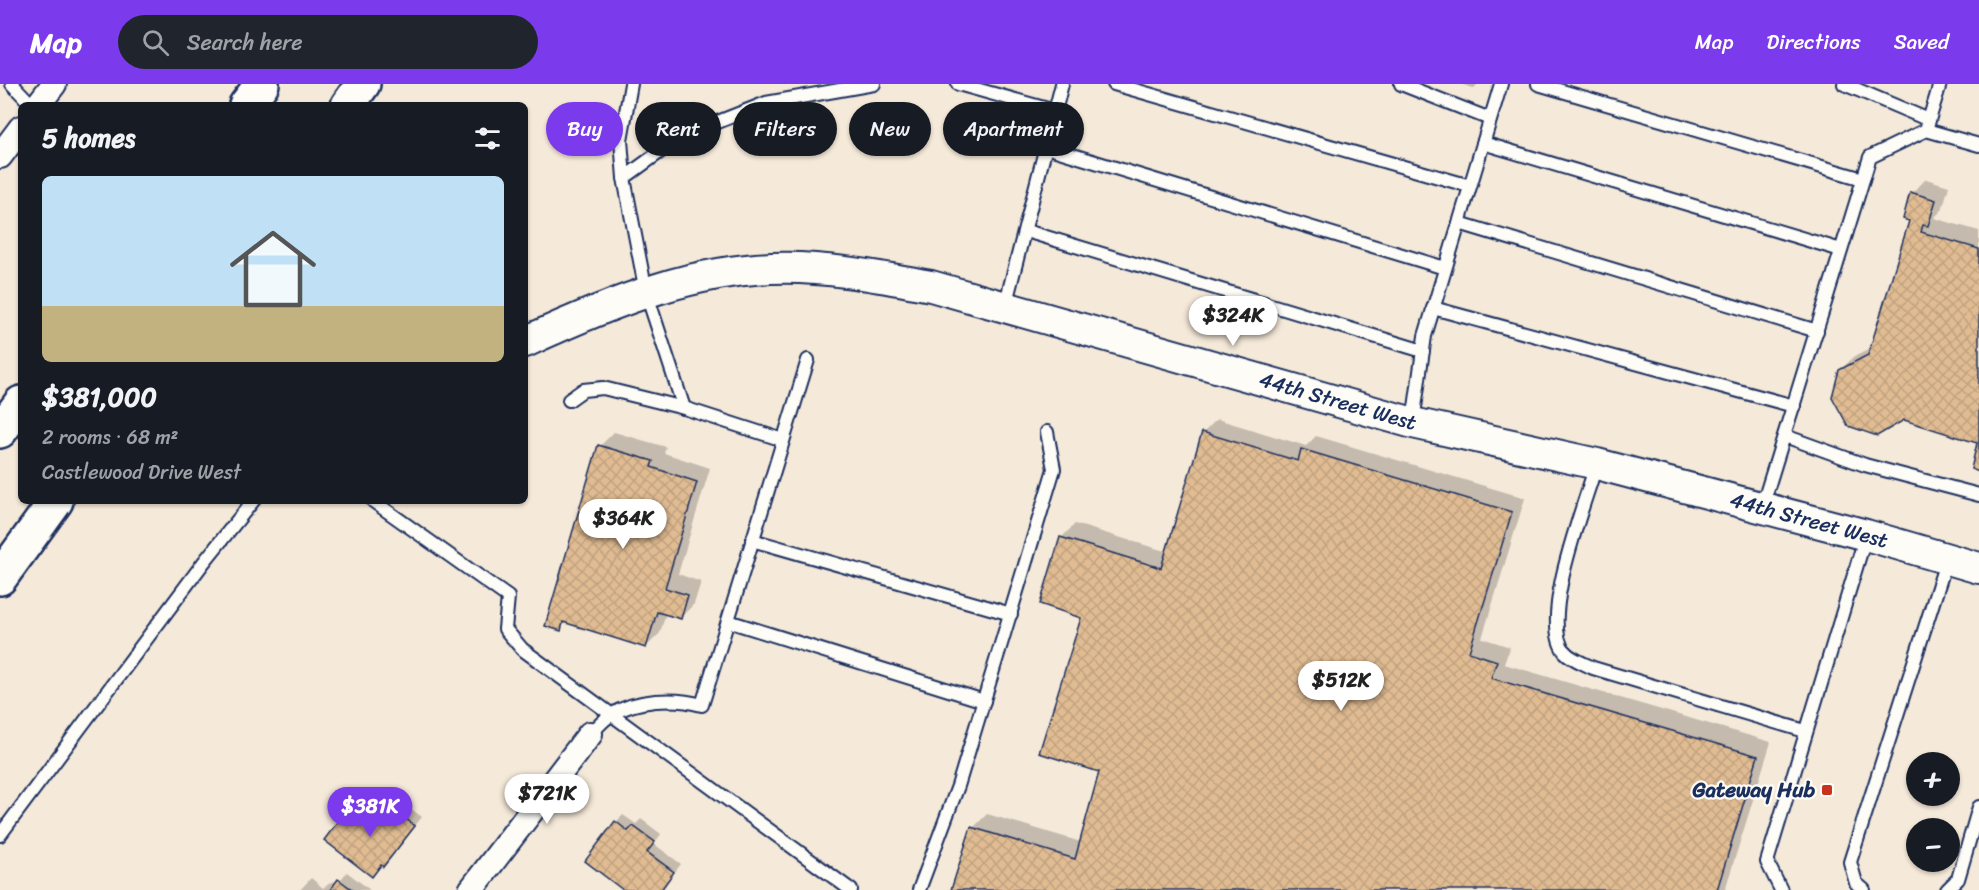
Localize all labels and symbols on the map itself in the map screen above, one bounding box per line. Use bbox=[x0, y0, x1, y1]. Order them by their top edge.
pin: $324K bbox=[1191, 296, 1275, 347]
street label: 44th Street West bbox=[1255, 360, 1421, 442]
street label: 44th Street West bbox=[1726, 481, 1892, 559]
pin: $364K bbox=[581, 499, 665, 550]
pin: $512K bbox=[1299, 661, 1383, 712]
place label: Gateway Hub bbox=[1691, 771, 1815, 809]
pin: $721K bbox=[505, 774, 589, 825]
marker: Gateway Hub bbox=[1820, 783, 1834, 797]
pin: $381K bbox=[328, 787, 412, 838]

